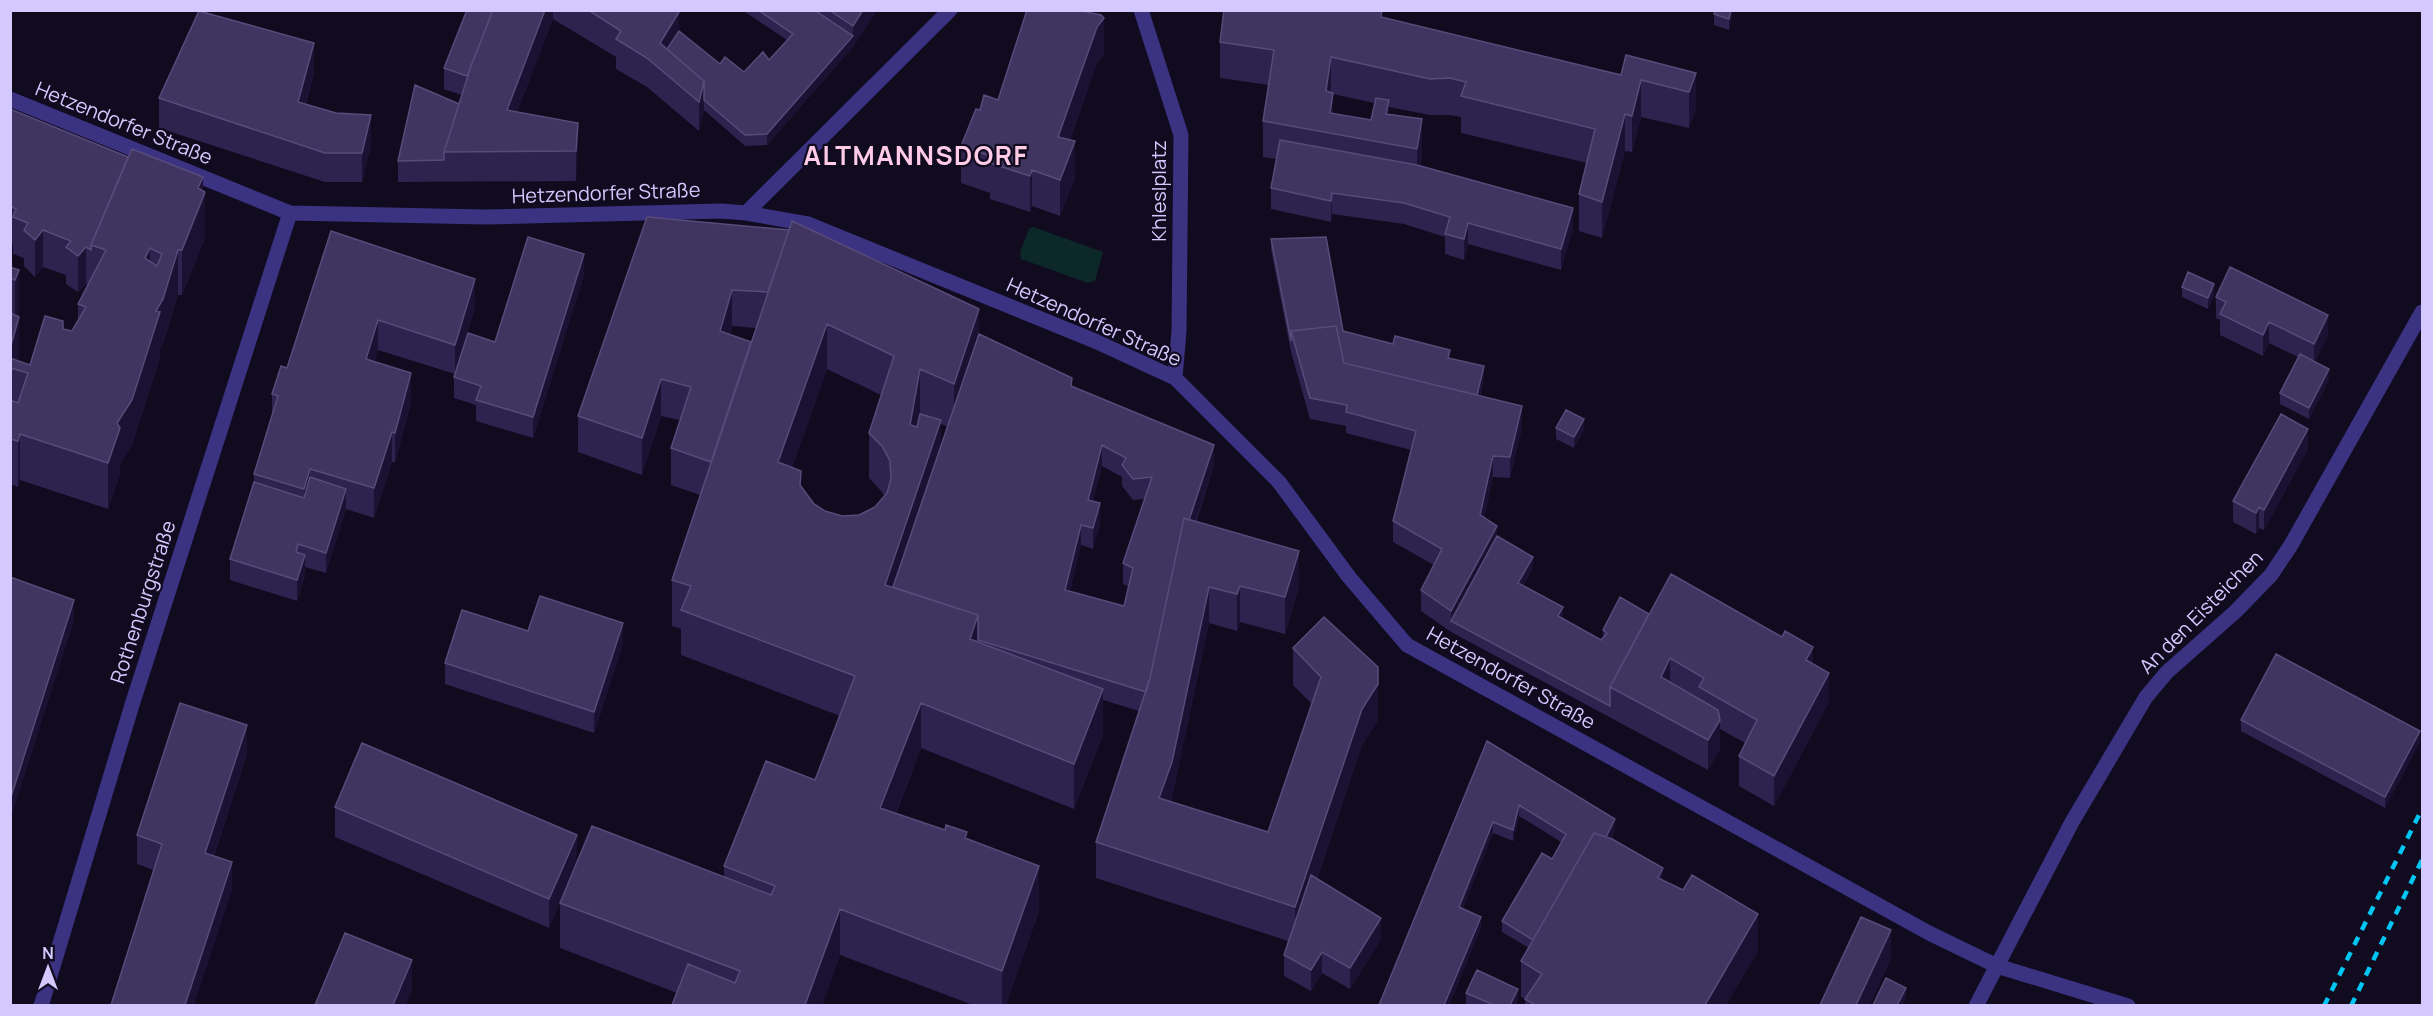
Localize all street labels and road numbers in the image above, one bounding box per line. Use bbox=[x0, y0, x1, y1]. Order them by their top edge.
street label: Hetzendorfer Straße bbox=[32, 75, 217, 170]
street label: Khleslplatz bbox=[1145, 140, 1172, 242]
street label: Hetzendorfer Straße bbox=[511, 176, 701, 209]
street label: Hetzendorfer Straße bbox=[1002, 271, 1186, 372]
street label: Rothenburgstraße bbox=[103, 517, 182, 687]
street label: An den Eisteichen bbox=[2133, 544, 2268, 679]
street label: Hetzendorfer Straße bbox=[1422, 620, 1600, 735]

